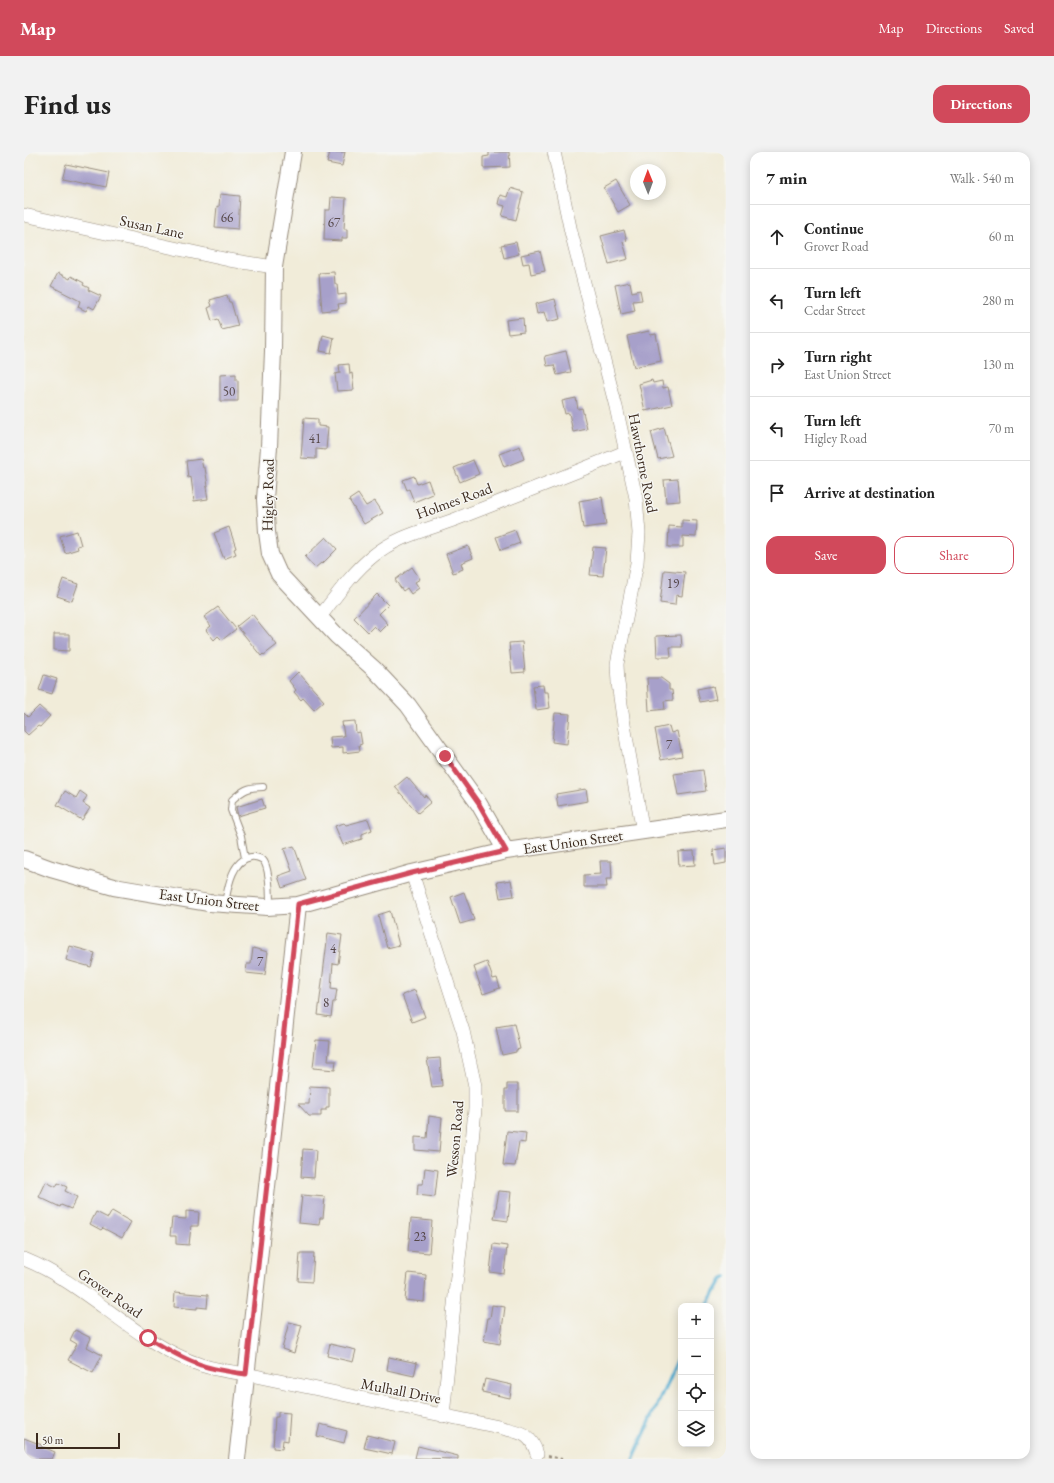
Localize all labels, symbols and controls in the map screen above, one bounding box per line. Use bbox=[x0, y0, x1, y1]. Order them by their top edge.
text: Map bbox=[20, 16, 56, 41]
text: Map bbox=[878, 19, 904, 37]
text: Directions bbox=[926, 19, 982, 37]
text: Saved bbox=[1004, 19, 1034, 37]
button: Directions bbox=[933, 85, 1030, 123]
text: Find us bbox=[24, 86, 111, 122]
north arrow bbox=[630, 164, 666, 200]
text: 7 min bbox=[766, 167, 807, 189]
text: Walk · 540 m bbox=[950, 170, 1014, 187]
house number: 66 bbox=[221, 209, 233, 226]
street label: Susan Lane bbox=[118, 210, 186, 243]
house number: 67 bbox=[328, 214, 341, 231]
text: Continue bbox=[804, 219, 864, 238]
icon: ahead bbox=[766, 226, 788, 248]
text: 60 m bbox=[989, 228, 1014, 245]
text: Grover Road bbox=[804, 238, 869, 255]
text: Turn left bbox=[804, 283, 861, 302]
icon: left bbox=[766, 290, 788, 312]
text: 280 m bbox=[983, 292, 1014, 309]
text: Cedar Street bbox=[804, 302, 865, 319]
text: Turn right bbox=[804, 347, 872, 366]
icon: right bbox=[766, 354, 788, 376]
text: 130 m bbox=[983, 356, 1014, 373]
text: East Union Street bbox=[804, 366, 891, 383]
house number: 50 bbox=[223, 383, 235, 400]
street label: Hawthorne Road bbox=[625, 411, 663, 515]
text: Turn left bbox=[804, 411, 861, 430]
icon: left bbox=[766, 418, 788, 440]
text: 70 m bbox=[989, 420, 1014, 437]
house number: 41 bbox=[309, 430, 321, 447]
text: Higley Road bbox=[804, 430, 867, 447]
street label: Higley Road bbox=[257, 458, 278, 532]
street label: Holmes Road bbox=[413, 478, 495, 523]
icon: arrive bbox=[766, 482, 788, 504]
text: Arrive at destination bbox=[804, 483, 935, 502]
button: Save bbox=[766, 536, 886, 574]
button: Share bbox=[894, 536, 1014, 574]
house number: 19 bbox=[667, 575, 680, 592]
house number: 7 bbox=[666, 736, 673, 753]
route end bbox=[436, 747, 454, 765]
street label: East Union Street bbox=[522, 825, 624, 858]
street label: East Union Street bbox=[158, 884, 260, 915]
house number: 4 bbox=[330, 940, 337, 957]
house number: 7 bbox=[257, 953, 264, 970]
house number: 8 bbox=[323, 994, 329, 1011]
street label: Wesson Road bbox=[442, 1099, 467, 1178]
house number: 23 bbox=[414, 1228, 426, 1245]
street label: Grover Road bbox=[74, 1263, 147, 1322]
map controls bbox=[678, 1303, 714, 1447]
button: + bbox=[678, 1303, 714, 1339]
route start bbox=[139, 1329, 157, 1347]
button: − bbox=[678, 1339, 714, 1375]
street label: Mulhall Drive bbox=[360, 1373, 443, 1408]
button: locate bbox=[678, 1375, 714, 1411]
button: layers bbox=[678, 1411, 714, 1447]
scale bar bbox=[36, 1431, 120, 1450]
text: 50 m bbox=[42, 1433, 63, 1447]

